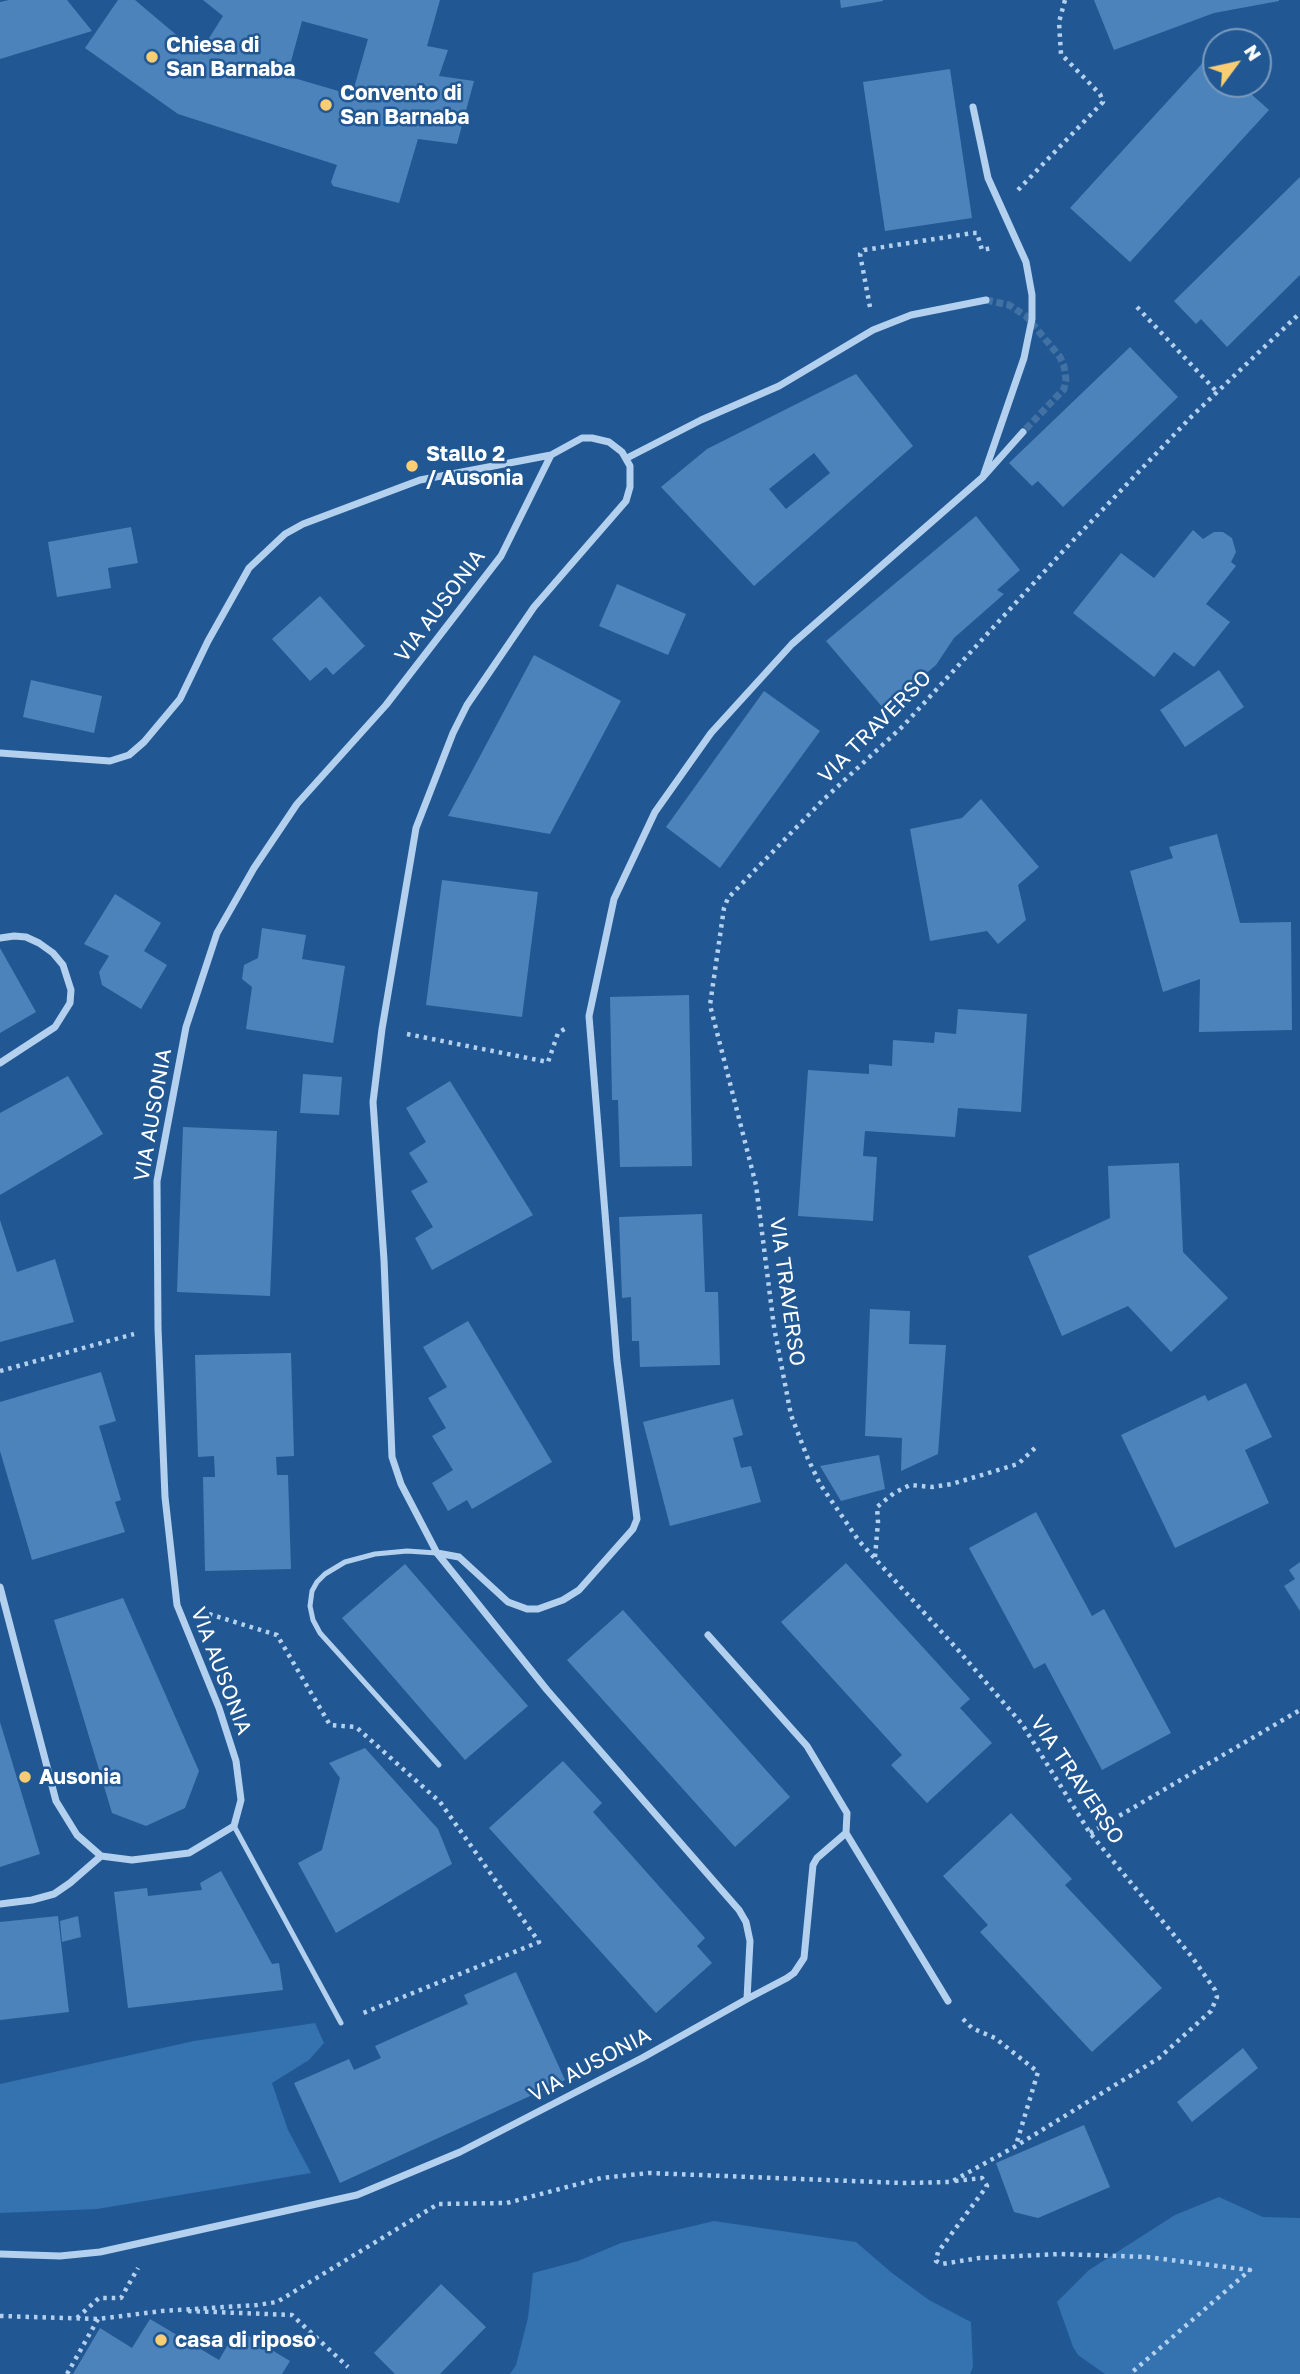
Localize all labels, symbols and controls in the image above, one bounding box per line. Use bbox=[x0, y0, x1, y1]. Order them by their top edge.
north arrow bbox=[1202, 28, 1272, 98]
place label: Chiesa di San Barnaba bbox=[166, 32, 295, 82]
text: N bbox=[1240, 40, 1267, 65]
marker: Chiesa di San Barnaba bbox=[144, 49, 160, 65]
place label: Convento di San Barnaba bbox=[340, 80, 469, 130]
marker: Convento di San Barnaba bbox=[318, 97, 334, 113]
place label: Stallo 2 / Ausonia bbox=[426, 441, 523, 491]
marker: Stallo 2 / Ausonia bbox=[404, 458, 420, 474]
street label: VIA AUSONIA bbox=[390, 545, 490, 667]
street label: VIA TRAVERSO bbox=[813, 665, 937, 789]
street label: VIA AUSONIA bbox=[129, 1047, 177, 1183]
street label: VIA TRAVERSO bbox=[764, 1216, 810, 1368]
street label: VIA AUSONIA bbox=[185, 1604, 257, 1738]
street label: VIA TRAVERSO bbox=[1025, 1711, 1129, 1849]
place label: Ausonia bbox=[39, 1764, 121, 1790]
marker: Ausonia bbox=[17, 1769, 33, 1785]
street label: VIA AUSONIA bbox=[525, 2022, 655, 2108]
place label: casa di riposo bbox=[175, 2327, 316, 2353]
marker: casa di riposo bbox=[153, 2332, 169, 2348]

